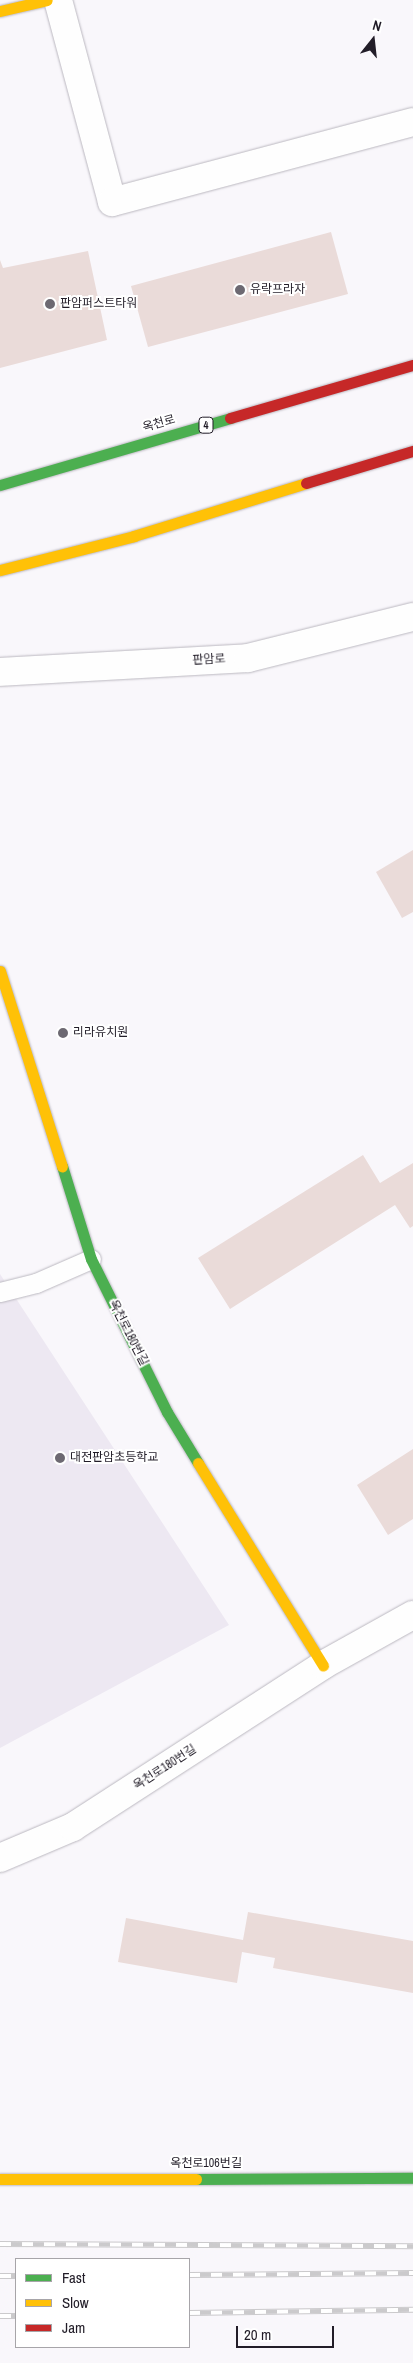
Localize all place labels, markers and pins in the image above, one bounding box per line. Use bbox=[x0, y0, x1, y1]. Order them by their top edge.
place label: 유락프라자 bbox=[250, 283, 305, 297]
marker: 유락프라자 bbox=[234, 284, 246, 296]
place label: 판암퍼스트타워 bbox=[60, 297, 137, 311]
marker: 판암퍼스트타워 bbox=[44, 298, 56, 310]
place label: 리라유치원 bbox=[73, 1026, 128, 1040]
marker: 리라유치원 bbox=[57, 1027, 69, 1039]
place label: 대전판암초등학교 bbox=[70, 1451, 158, 1465]
marker: 대전판암초등학교 bbox=[54, 1452, 66, 1464]

